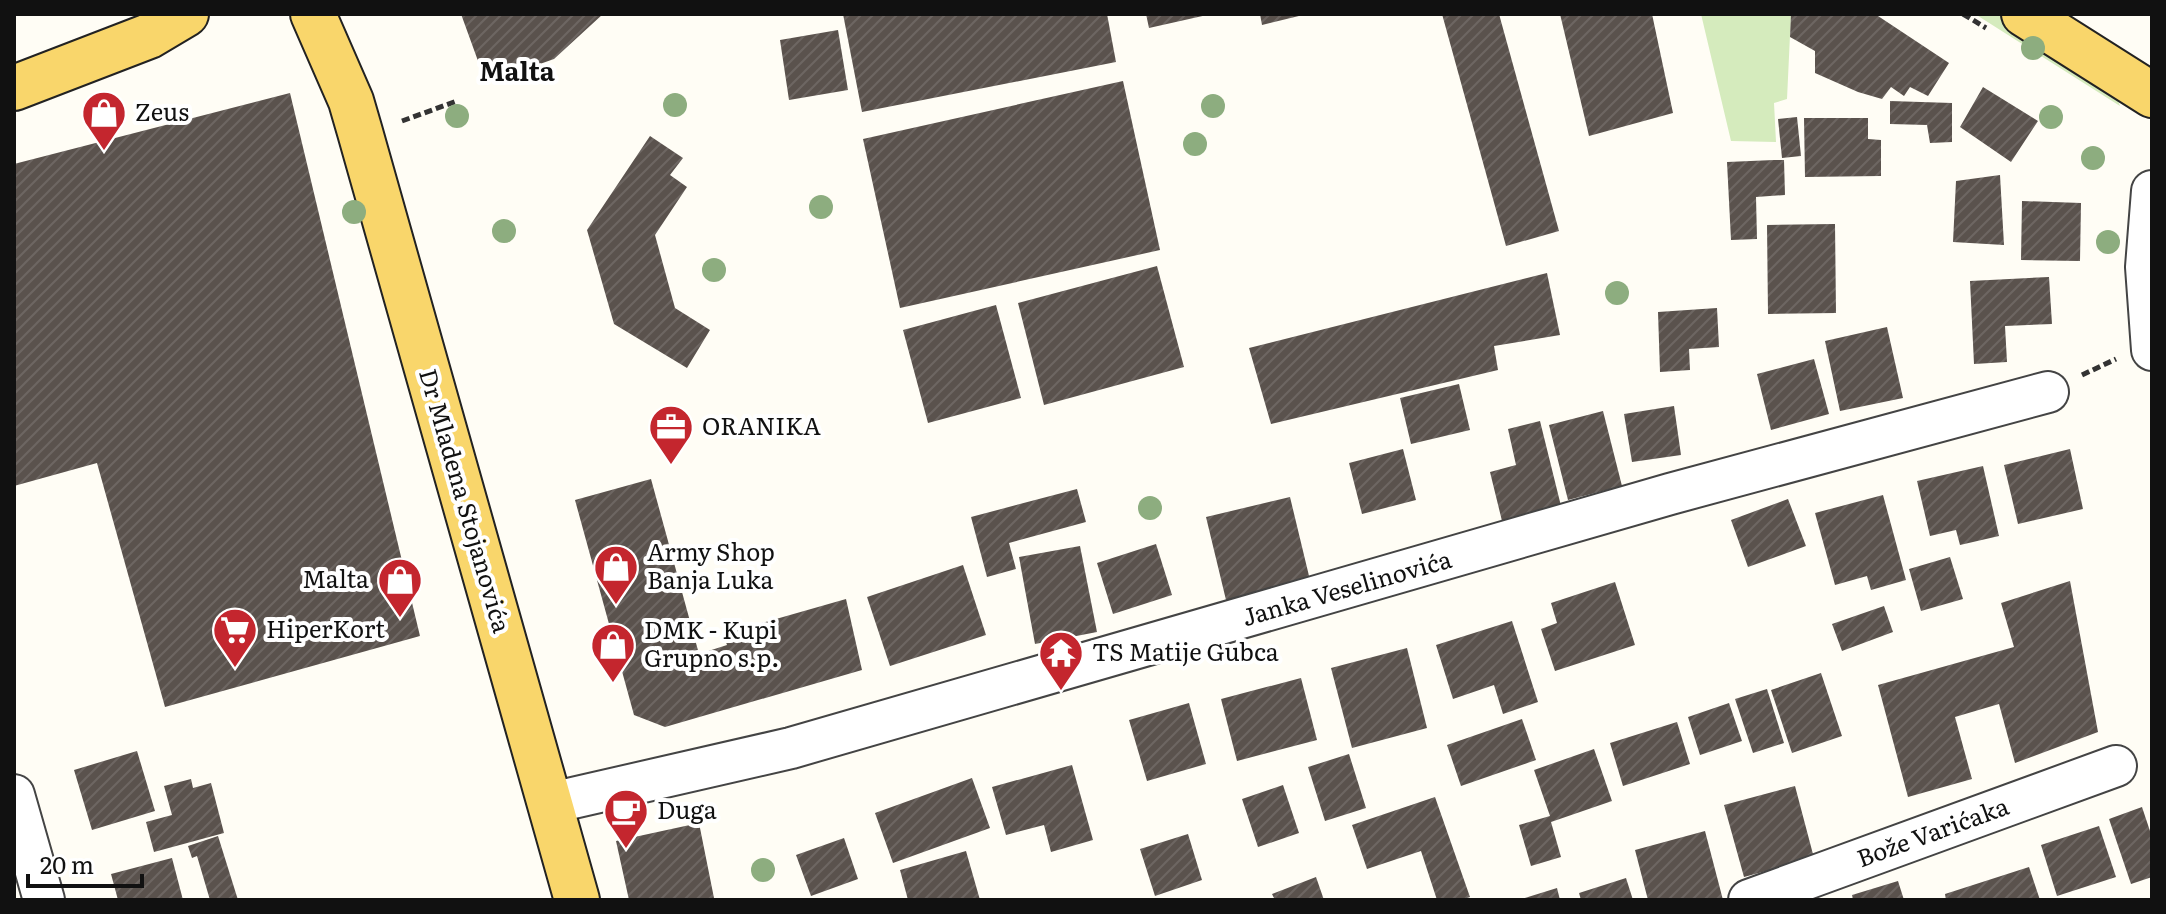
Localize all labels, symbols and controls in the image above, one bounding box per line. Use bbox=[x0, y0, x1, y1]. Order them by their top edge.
district label: Malta bbox=[479, 50, 555, 89]
shop icon: Zeus bbox=[80, 89, 128, 152]
place label: Zeus bbox=[135, 93, 189, 128]
street label: Dr Mladena Stojanovića bbox=[412, 364, 521, 636]
office icon: ORANIKA bbox=[647, 403, 695, 466]
place label: ORANIKA bbox=[702, 407, 821, 442]
place label: Army Shop Banja Luka bbox=[647, 533, 775, 596]
street label: Janka Veselinovića bbox=[1238, 540, 1455, 633]
shop icon: Army Shop Banja Luka bbox=[592, 543, 640, 606]
shop icon: Malta bbox=[376, 556, 424, 619]
place label: Malta bbox=[302, 560, 369, 595]
supermarket icon: HiperKort bbox=[211, 606, 259, 669]
place label: HiperKort bbox=[266, 610, 385, 645]
place label: DMK - Kupi Grupno s.p. bbox=[644, 611, 779, 674]
shop icon: DMK - Kupi Grupno s.p. bbox=[589, 621, 637, 684]
temple icon: TS Matije Gubca bbox=[1037, 629, 1085, 692]
place label: TS Matije Gubca bbox=[1092, 633, 1279, 668]
cafe icon: Duga bbox=[602, 787, 650, 850]
street label: Bože Varićaka bbox=[1851, 787, 2013, 874]
place label: Duga bbox=[657, 791, 717, 826]
scale bar bbox=[28, 838, 142, 888]
text: 20 m bbox=[40, 846, 94, 881]

